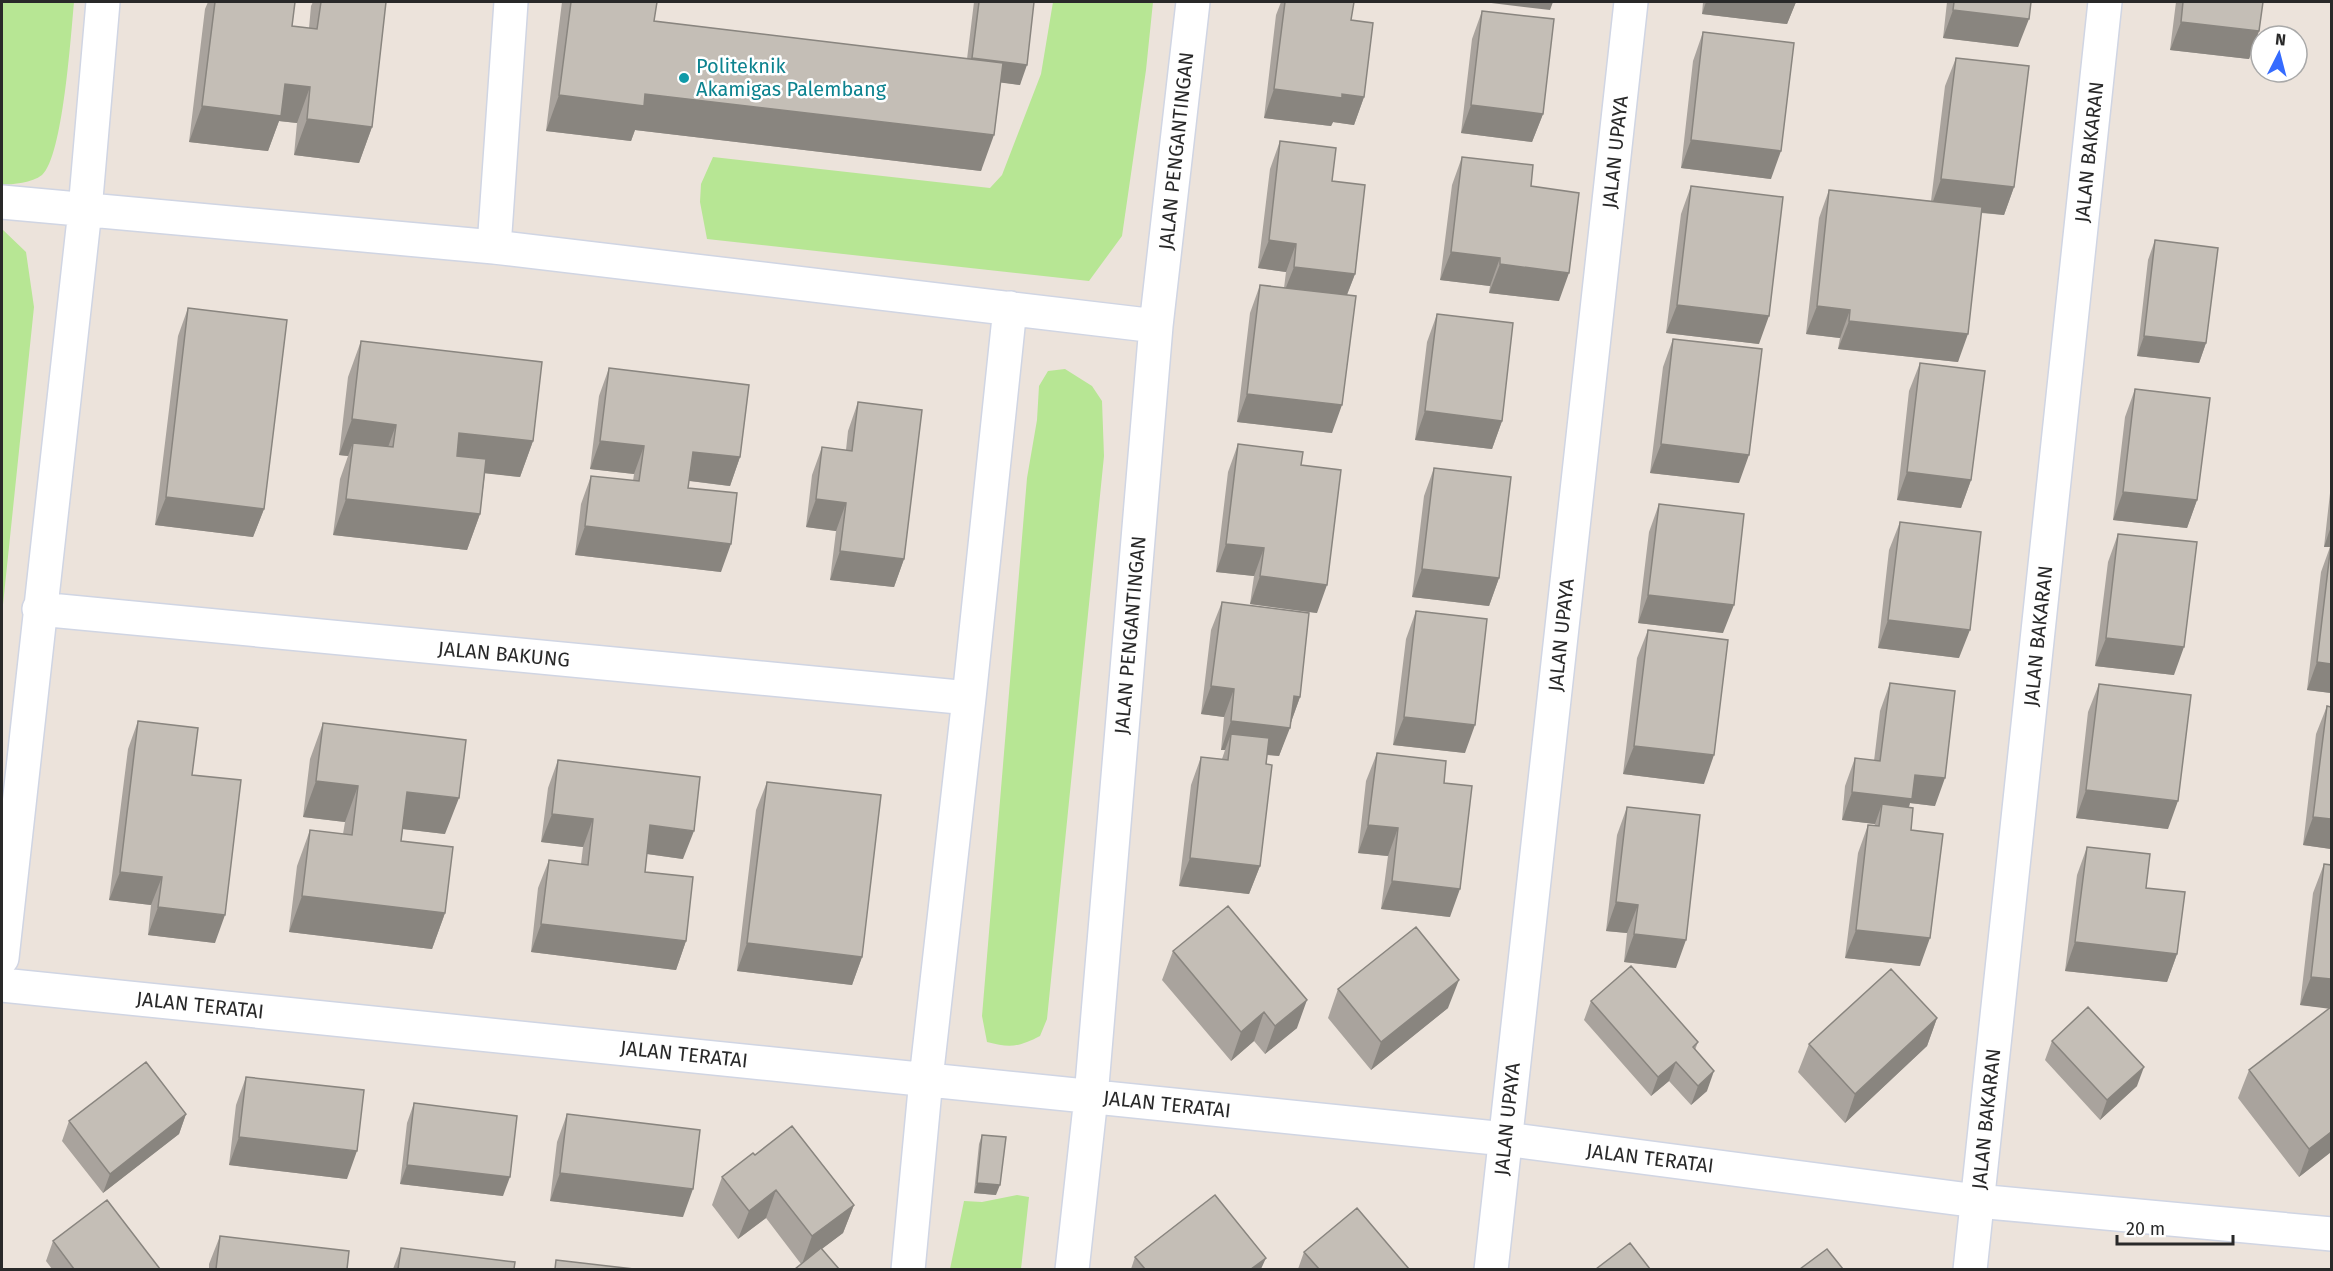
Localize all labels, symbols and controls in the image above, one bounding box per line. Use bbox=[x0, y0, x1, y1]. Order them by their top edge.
north arrow bbox=[2249, 24, 2309, 84]
text: N bbox=[2274, 30, 2287, 50]
street label: JALAN PENGANTINGAN bbox=[1154, 51, 1198, 251]
place label: Politeknik Akamigas Palembang bbox=[696, 54, 887, 101]
marker: Politeknik Akamigas Palembang bbox=[677, 71, 691, 85]
street label: JALAN BAKARAN bbox=[2070, 80, 2108, 224]
street label: JALAN UPAYA bbox=[1597, 94, 1633, 210]
street label: JALAN PENGANTINGAN bbox=[1109, 535, 1151, 735]
street label: JALAN BAKARAN bbox=[2019, 564, 2057, 708]
street label: JALAN UPAYA bbox=[1543, 577, 1579, 693]
street label: JALAN BAKUNG bbox=[437, 636, 571, 672]
street label: JALAN TERATAI bbox=[135, 986, 265, 1024]
street label: JALAN TERATAI bbox=[619, 1035, 749, 1073]
street label: JALAN BAKARAN bbox=[1967, 1047, 2005, 1191]
street label: JALAN UPAYA bbox=[1489, 1061, 1525, 1177]
street label: JALAN TERATAI bbox=[1102, 1085, 1232, 1123]
street label: JALAN TERATAI bbox=[1585, 1138, 1715, 1178]
scale bar bbox=[2117, 1208, 2232, 1246]
text: 20 m bbox=[2126, 1218, 2165, 1240]

